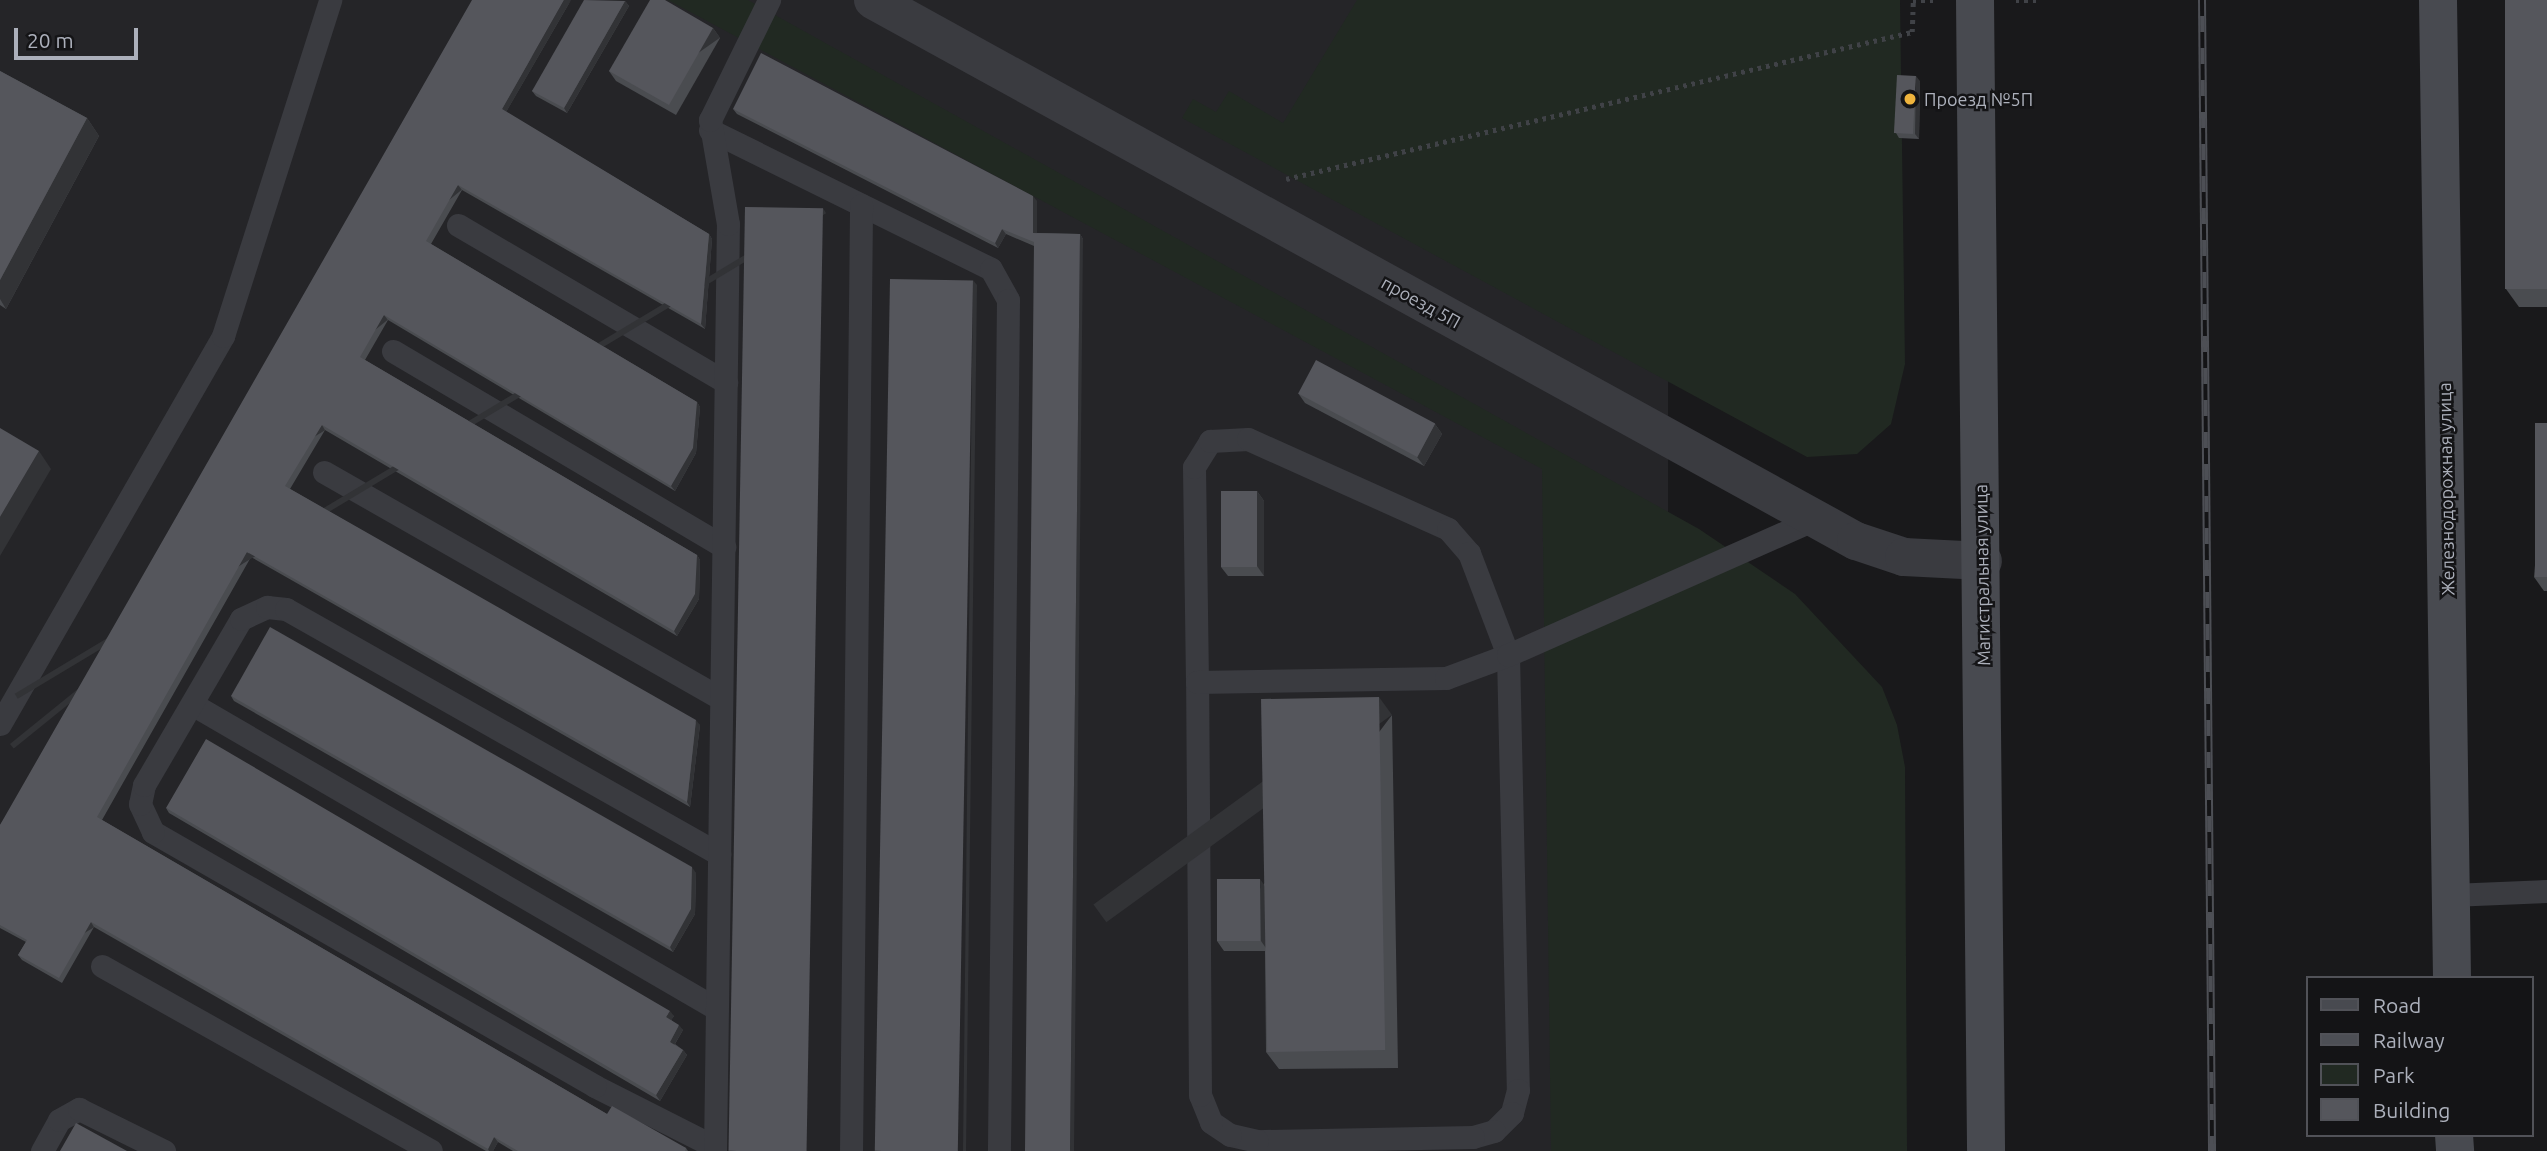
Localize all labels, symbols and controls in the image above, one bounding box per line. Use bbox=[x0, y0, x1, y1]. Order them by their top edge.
scale bar bbox=[18, 14, 142, 58]
text: 20 m bbox=[27, 28, 74, 52]
place label: Проезд №5П bbox=[1924, 88, 2033, 110]
marker: Проезд №5П bbox=[1902, 91, 1918, 107]
street label: проезд 5П bbox=[1378, 271, 1464, 333]
street label: Железнодорожная улица bbox=[2433, 382, 2459, 596]
street label: Магистральная улица bbox=[1970, 484, 1994, 666]
legend bbox=[2306, 976, 2533, 1137]
text: Road bbox=[2373, 993, 2421, 1017]
text: Railway bbox=[2373, 1028, 2445, 1052]
text: Park bbox=[2373, 1063, 2415, 1087]
text: Building bbox=[2373, 1098, 2450, 1122]

